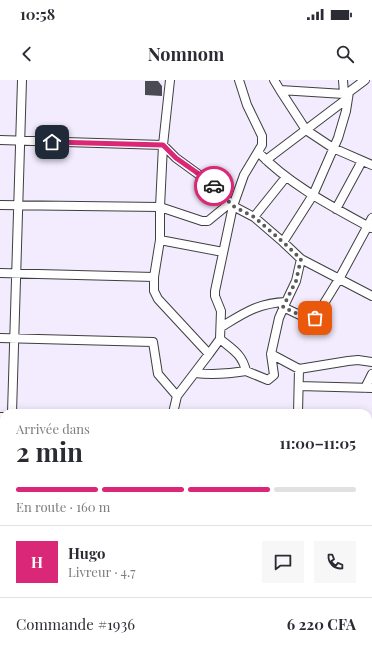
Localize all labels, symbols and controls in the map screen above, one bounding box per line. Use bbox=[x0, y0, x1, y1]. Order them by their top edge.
text: 10:58 bbox=[20, 4, 55, 24]
text: Nomnom bbox=[148, 42, 224, 66]
icon: back bbox=[16, 43, 38, 65]
icon: search bbox=[334, 43, 356, 65]
pin bbox=[35, 125, 69, 159]
icon: home bbox=[41, 131, 63, 153]
courier bbox=[194, 166, 234, 206]
icon: car bbox=[203, 175, 225, 197]
pin bbox=[298, 301, 332, 335]
icon: bag bbox=[304, 307, 326, 329]
text: Arrivée dans bbox=[16, 420, 90, 437]
text: 11:00–11:05 bbox=[280, 433, 356, 453]
text: 2 min bbox=[16, 434, 83, 469]
text: En route · 160 m bbox=[16, 498, 110, 515]
button: chat bbox=[262, 541, 304, 583]
button: phone bbox=[314, 541, 356, 583]
text: Hugo bbox=[68, 543, 105, 563]
text: H bbox=[31, 552, 43, 572]
text: Livreur · 4.7 bbox=[68, 563, 136, 580]
text: Commande #1936 bbox=[16, 614, 135, 634]
text: 6 220 CFA bbox=[287, 614, 356, 634]

